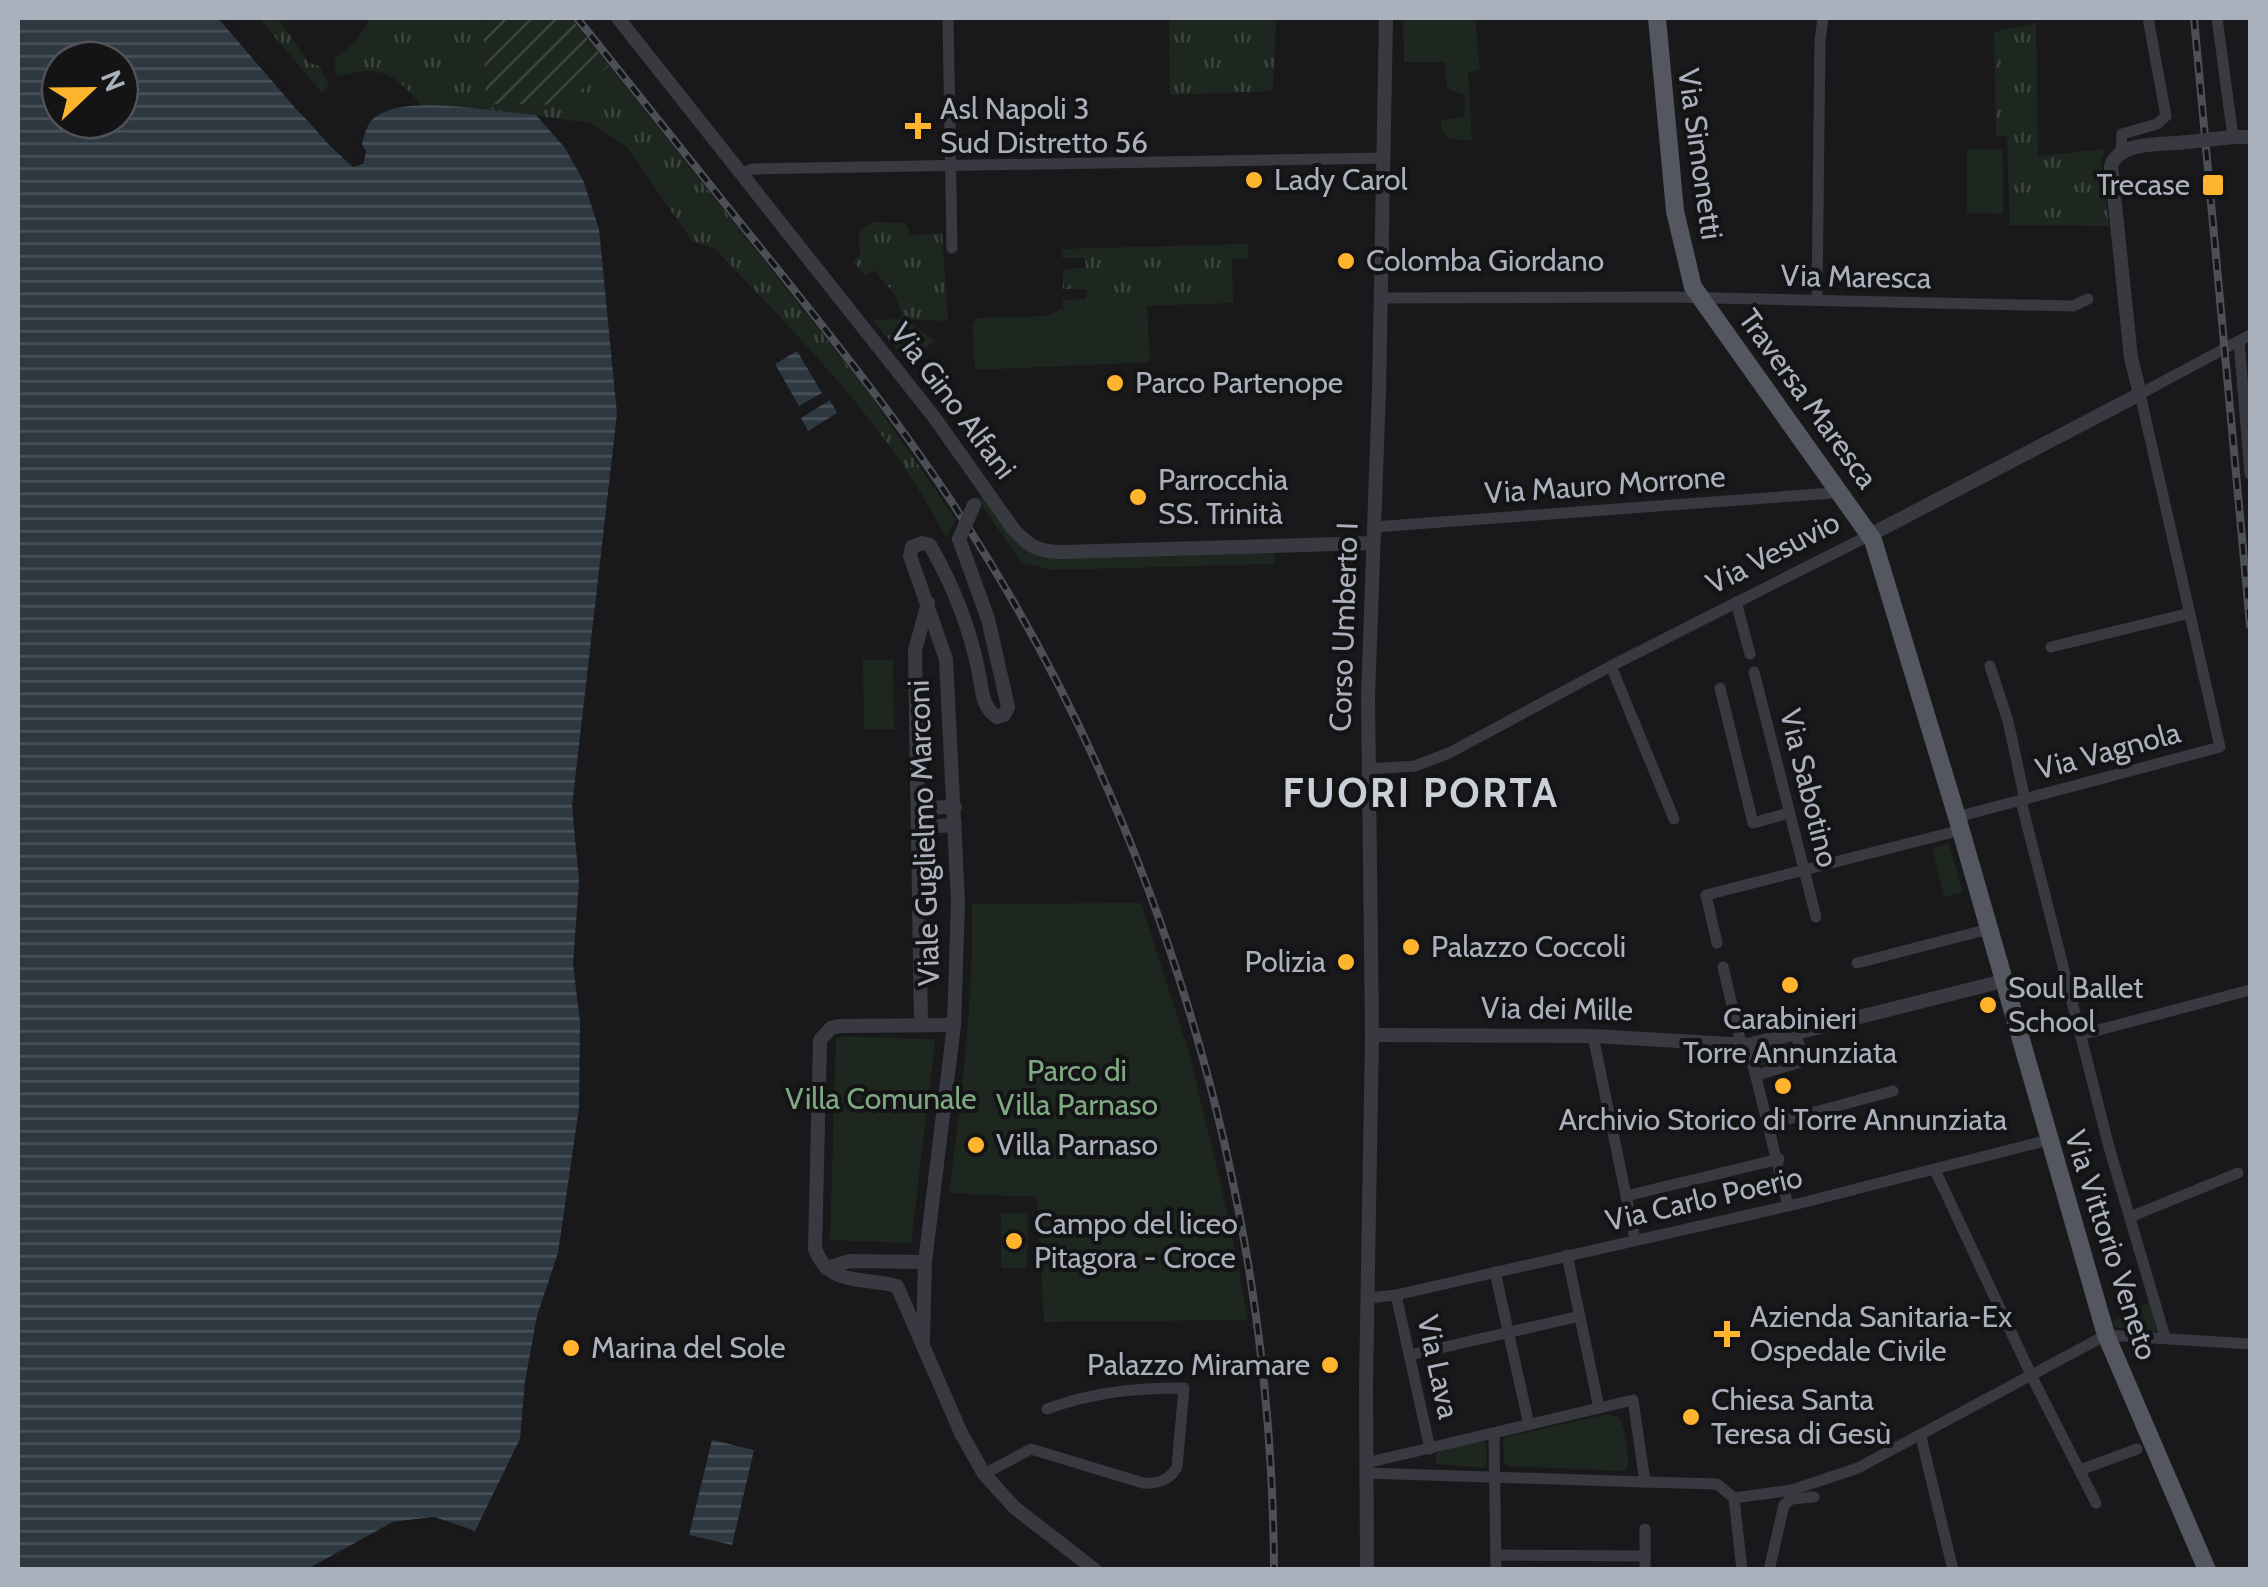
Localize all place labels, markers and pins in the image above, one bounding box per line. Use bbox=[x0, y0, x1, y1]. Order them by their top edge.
place label: Asl Napoli 3 Sud Distretto 56 bbox=[940, 90, 1148, 161]
marker: Asl Napoli 3 Sud Distretto 56 bbox=[905, 113, 931, 139]
place label: Lady Carol bbox=[1274, 161, 1408, 198]
place label: Trecase bbox=[2096, 166, 2190, 203]
marker: Lady Carol bbox=[1243, 169, 1265, 191]
marker: Trecase bbox=[2200, 172, 2226, 198]
place label: Colomba Giordano bbox=[1366, 242, 1604, 279]
marker: Colomba Giordano bbox=[1335, 250, 1357, 272]
place label: Parco Partenope bbox=[1135, 364, 1343, 401]
marker: Parco Partenope bbox=[1104, 372, 1126, 394]
place label: Parrocchia SS. Trinità bbox=[1158, 461, 1289, 532]
marker: Parrocchia SS. Trinità bbox=[1127, 486, 1149, 508]
place label: Palazzo Coccoli bbox=[1431, 928, 1626, 965]
marker: Palazzo Coccoli bbox=[1400, 936, 1422, 958]
place label: Polizia bbox=[1244, 943, 1327, 980]
marker: Polizia bbox=[1335, 951, 1357, 973]
place label: Soul Ballet School bbox=[2008, 969, 2143, 1040]
marker: Carabinieri Torre Annunziata bbox=[1779, 974, 1801, 996]
marker: Soul Ballet School bbox=[1977, 994, 1999, 1016]
place label: Carabinieri Torre Annunziata bbox=[1683, 1000, 1898, 1071]
marker: Archivio Storico di Torre Annunziata bbox=[1772, 1075, 1794, 1097]
place label: Archivio Storico di Torre Annunziata bbox=[1559, 1101, 2008, 1138]
place label: Villa Parnaso bbox=[996, 1126, 1158, 1163]
marker: Villa Parnaso bbox=[965, 1134, 987, 1156]
place label: Campo del liceo Pitagora - Croce bbox=[1034, 1205, 1238, 1276]
marker: Campo del liceo Pitagora - Croce bbox=[1003, 1230, 1025, 1252]
place label: Azienda Sanitaria-Ex Ospedale Civile bbox=[1750, 1298, 2012, 1369]
marker: Azienda Sanitaria-Ex Ospedale Civile bbox=[1714, 1321, 1740, 1347]
place label: Marina del Sole bbox=[591, 1329, 786, 1366]
marker: Marina del Sole bbox=[560, 1337, 582, 1359]
place label: Palazzo Miramare bbox=[1087, 1346, 1310, 1383]
marker: Palazzo Miramare bbox=[1319, 1354, 1341, 1376]
place label: Chiesa Santa Teresa di Gesù bbox=[1711, 1381, 1891, 1452]
marker: Chiesa Santa Teresa di Gesù bbox=[1680, 1406, 1702, 1428]

